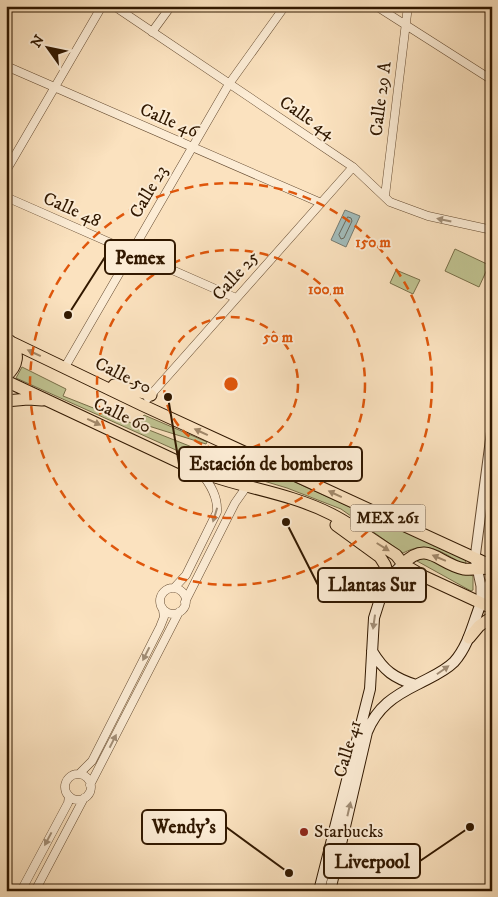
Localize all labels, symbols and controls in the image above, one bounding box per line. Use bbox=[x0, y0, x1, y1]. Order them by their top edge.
north arrow bbox=[22, 22, 72, 72]
text: N bbox=[27, 31, 49, 51]
street label: Calle 29 A bbox=[366, 60, 397, 137]
street label: Calle 44 bbox=[275, 91, 340, 145]
street label: Calle 46 bbox=[136, 99, 202, 143]
street label: Calle 23 bbox=[125, 162, 173, 222]
street label: Calle 48 bbox=[40, 188, 104, 232]
one-way arrow bbox=[436, 216, 451, 224]
text: 150 m bbox=[355, 233, 391, 252]
callout: Pemex bbox=[105, 240, 175, 274]
text: Pemex bbox=[115, 247, 166, 270]
street label: Calle 25 bbox=[208, 247, 264, 305]
text: 100 m bbox=[308, 280, 345, 299]
text: 50 m bbox=[262, 328, 294, 347]
one-way arrow bbox=[27, 348, 41, 356]
street label: Calle 50 bbox=[91, 353, 155, 399]
centre of rings bbox=[222, 375, 240, 393]
street label: Calle 60 bbox=[90, 393, 154, 439]
one-way arrow bbox=[87, 418, 101, 426]
one-way arrow bbox=[194, 428, 208, 436]
callout: Estación de bomberos bbox=[179, 447, 362, 481]
text: Estación de bomberos bbox=[189, 453, 353, 476]
one-way arrow bbox=[328, 490, 342, 498]
road number: MEX 261 bbox=[350, 504, 426, 532]
one-way arrow bbox=[211, 507, 218, 522]
one-way arrow bbox=[377, 542, 390, 552]
one-way arrow bbox=[432, 554, 446, 562]
callout: Llantas Sur bbox=[318, 568, 426, 602]
text: Llantas Sur bbox=[328, 574, 417, 597]
one-way arrow bbox=[370, 615, 378, 631]
one-way arrow bbox=[142, 647, 150, 661]
one-way arrow bbox=[436, 665, 450, 675]
street label: Calle 41 bbox=[329, 718, 367, 780]
one-way arrow bbox=[109, 734, 117, 748]
one-way arrow bbox=[345, 802, 353, 817]
callout: Wendy's bbox=[142, 810, 226, 844]
text: Wendy's bbox=[151, 816, 217, 839]
place label: Starbucks bbox=[314, 821, 383, 843]
marker: Starbucks bbox=[298, 826, 310, 838]
one-way arrow bbox=[44, 832, 53, 846]
callout: Liverpool bbox=[324, 844, 420, 878]
text: Liverpool bbox=[334, 851, 410, 874]

